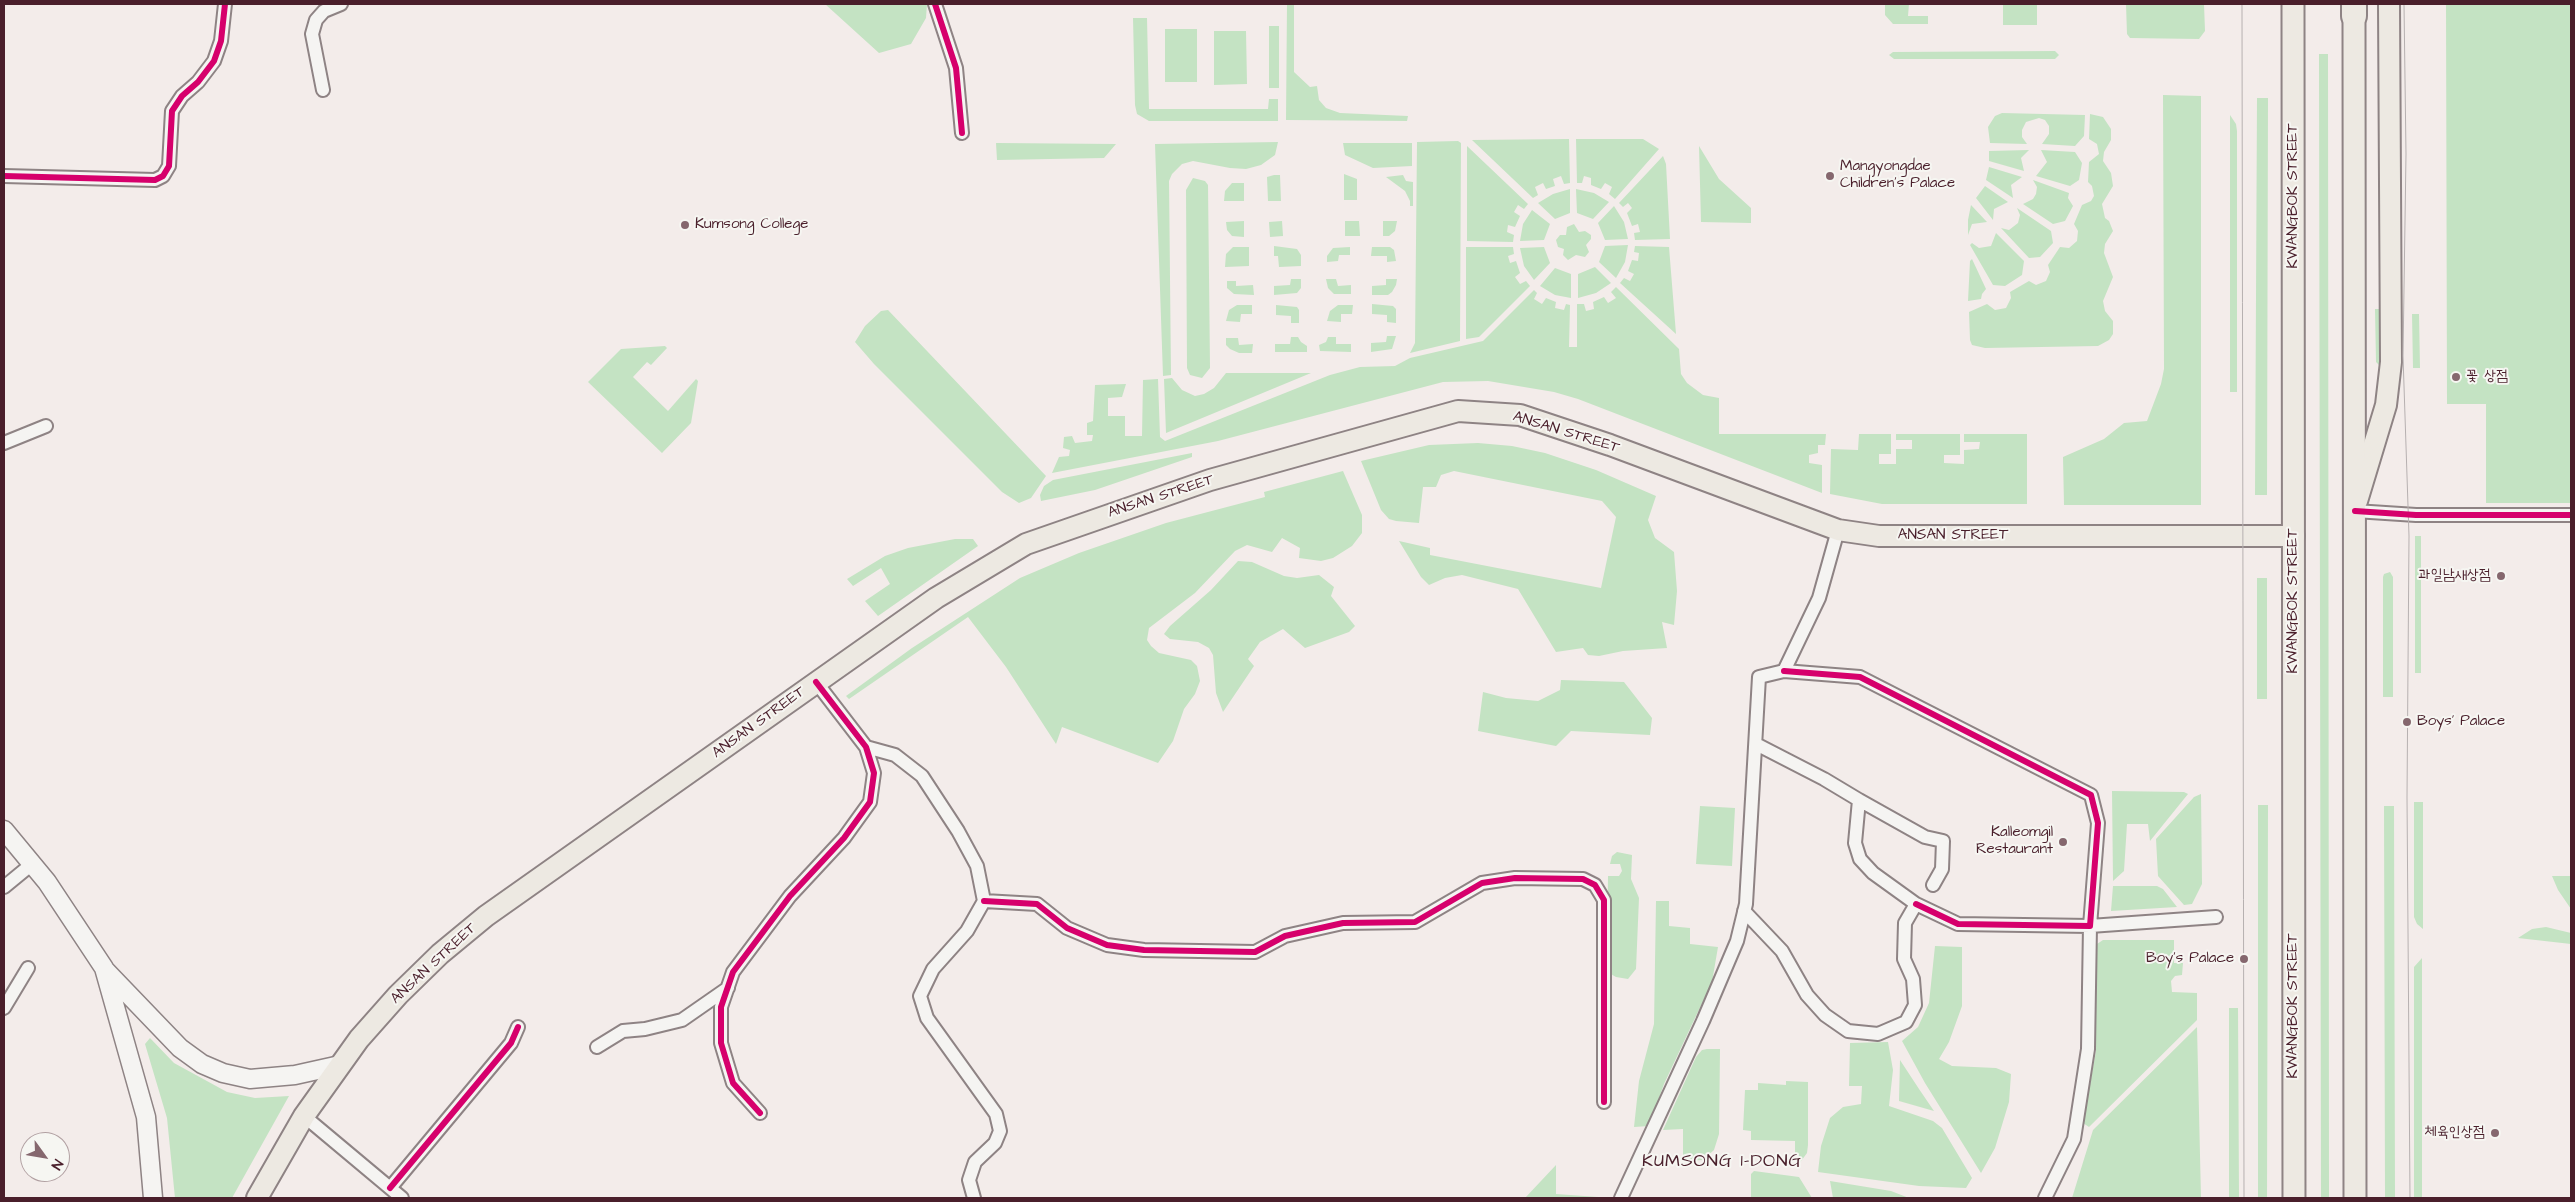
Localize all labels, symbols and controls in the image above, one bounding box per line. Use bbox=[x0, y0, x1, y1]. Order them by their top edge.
street label: KWANGBOK STREET bbox=[2285, 123, 2303, 269]
place label: Mangyongdae Children's Palace bbox=[1840, 158, 1955, 193]
marker: Mangyongdae Children's Palace bbox=[1824, 170, 1836, 182]
place label: Kumsong College bbox=[695, 216, 808, 234]
marker: Kumsong College bbox=[679, 219, 691, 231]
place label: 꽃 상점 bbox=[2466, 368, 2508, 386]
marker: 꽃 상점 bbox=[2450, 371, 2462, 383]
street label: ANSAN STREET bbox=[1511, 408, 1621, 458]
street label: ANSAN STREET bbox=[1106, 471, 1216, 523]
street label: ANSAN STREET bbox=[1898, 527, 2008, 545]
street label: KWANGBOK STREET bbox=[2285, 528, 2303, 674]
place label: 과일남새상점 bbox=[2419, 567, 2491, 585]
marker: 과일남새상점 bbox=[2495, 570, 2507, 582]
street label: ANSAN STREET bbox=[709, 683, 809, 763]
place label: Boys' Palace bbox=[2417, 713, 2505, 731]
marker: Boys' Palace bbox=[2401, 716, 2413, 728]
place label: Kalleomgil Restaurant bbox=[1976, 824, 2053, 859]
marker: Kalleomgil Restaurant bbox=[2057, 836, 2069, 848]
street label: ANSAN STREET bbox=[387, 920, 481, 1008]
street label: KWANGBOK STREET bbox=[2285, 933, 2303, 1079]
place label: Boy's Palace bbox=[2146, 950, 2234, 968]
marker: Boy's Palace bbox=[2238, 953, 2250, 965]
place label: 체육인상점 bbox=[2425, 1124, 2485, 1142]
marker: 체육인상점 bbox=[2489, 1127, 2501, 1139]
north arrow bbox=[20, 1132, 70, 1182]
district label: KUMSONG 1-DONG bbox=[1640, 1151, 1804, 1173]
text: N bbox=[46, 1155, 68, 1173]

